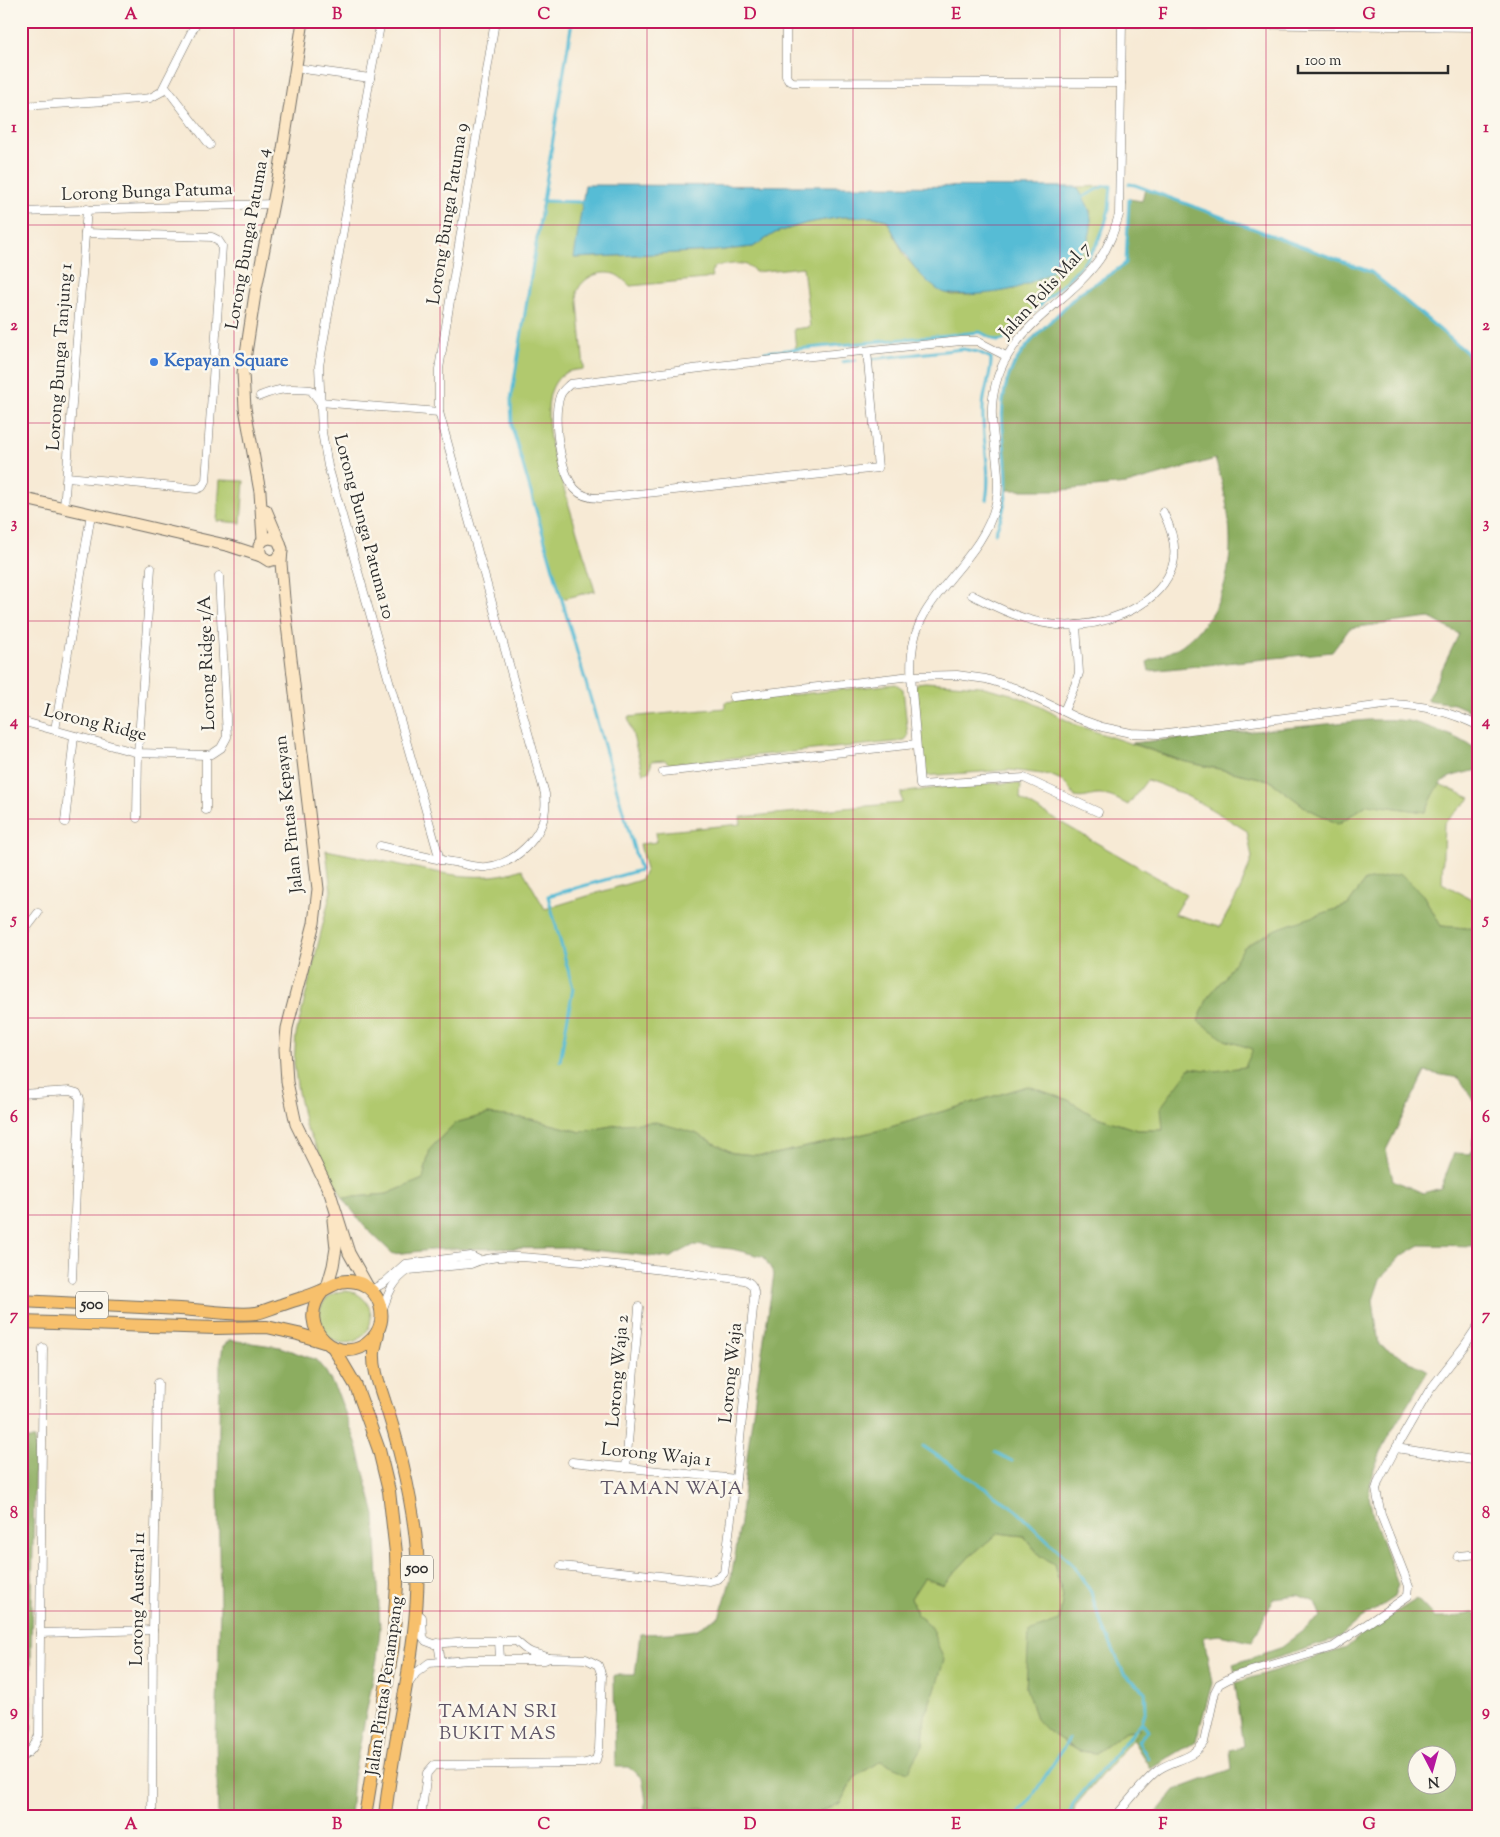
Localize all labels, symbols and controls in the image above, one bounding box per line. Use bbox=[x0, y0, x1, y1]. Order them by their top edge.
text: A bbox=[125, 4, 138, 27]
text: B bbox=[332, 4, 342, 27]
text: C bbox=[538, 4, 551, 27]
text: D bbox=[744, 4, 757, 27]
text: E bbox=[951, 4, 961, 27]
text: F bbox=[1159, 4, 1168, 27]
text: G bbox=[1362, 4, 1376, 27]
scale bar bbox=[1298, 42, 1448, 74]
text: 100 m bbox=[1305, 51, 1342, 72]
text: 1 bbox=[11, 117, 17, 140]
text: 1 bbox=[1483, 117, 1489, 140]
street label: Lorong Bunga Patuma 9 bbox=[422, 121, 476, 307]
street label: Lorong Bunga Patuma 4 bbox=[220, 146, 278, 332]
street label: Lorong Bunga Patuma bbox=[61, 177, 233, 209]
street label: Jalan Polis Mal 7 bbox=[993, 237, 1098, 346]
street label: Lorong Bunga Tanjung 1 bbox=[41, 262, 81, 452]
text: 2 bbox=[10, 315, 18, 338]
text: 2 bbox=[1482, 315, 1490, 338]
place label: Kepayan Square bbox=[164, 349, 289, 375]
marker: Kepayan Square bbox=[148, 356, 160, 368]
street label: Lorong Bunga Patuma 10 bbox=[326, 432, 400, 622]
text: 3 bbox=[11, 513, 18, 536]
text: 3 bbox=[1483, 513, 1490, 536]
street label: Lorong Ridge 1/A bbox=[193, 595, 223, 731]
street label: Lorong Ridge bbox=[41, 699, 149, 749]
text: 4 bbox=[9, 711, 18, 734]
text: 4 bbox=[1481, 711, 1490, 734]
street label: Jalan Pintas Kepayan bbox=[269, 733, 311, 895]
text: 5 bbox=[9, 909, 17, 932]
text: 5 bbox=[1481, 909, 1489, 932]
text: 6 bbox=[10, 1107, 18, 1130]
text: 6 bbox=[1482, 1107, 1490, 1130]
road number: 500 bbox=[76, 1292, 108, 1318]
text: 7 bbox=[10, 1305, 19, 1328]
text: 7 bbox=[1482, 1305, 1491, 1328]
street label: Lorong Waja 2 bbox=[601, 1313, 637, 1428]
street label: Lorong Waja bbox=[714, 1322, 750, 1424]
street label: Lorong Waja 1 bbox=[600, 1437, 712, 1475]
district label: TAMAN WAJA bbox=[600, 1476, 744, 1503]
text: 8 bbox=[10, 1503, 18, 1526]
text: 8 bbox=[1482, 1503, 1490, 1526]
street label: Lorong Austral 11 bbox=[125, 1532, 153, 1666]
road number: 500 bbox=[401, 1556, 433, 1582]
street label: Jalan Pintas Penampang bbox=[360, 1594, 412, 1778]
district label: TAMAN SRI BUKIT MAS bbox=[438, 1699, 558, 1748]
text: 9 bbox=[10, 1701, 18, 1724]
text: 9 bbox=[1482, 1701, 1490, 1724]
north arrow bbox=[1408, 1744, 1458, 1794]
text: N bbox=[1427, 1770, 1440, 1791]
text: A bbox=[125, 1814, 138, 1837]
text: B bbox=[332, 1814, 342, 1837]
text: C bbox=[538, 1814, 551, 1837]
text: D bbox=[744, 1814, 757, 1837]
text: E bbox=[951, 1814, 961, 1837]
text: F bbox=[1159, 1814, 1168, 1837]
text: G bbox=[1362, 1814, 1376, 1837]

